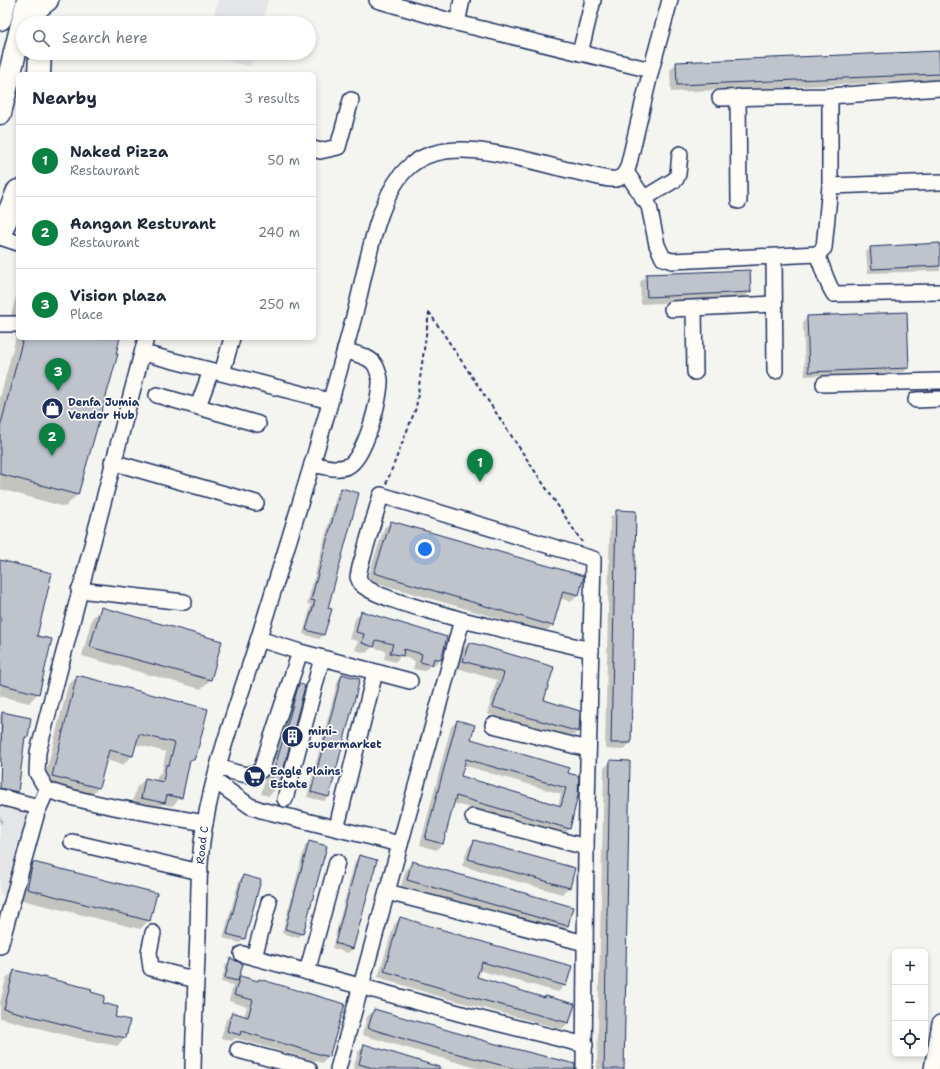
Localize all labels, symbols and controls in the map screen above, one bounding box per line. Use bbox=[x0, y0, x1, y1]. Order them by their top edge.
search box bbox=[16, 16, 316, 60]
icon: search bbox=[30, 27, 52, 49]
text: Search here bbox=[62, 28, 148, 48]
text: Nearby bbox=[32, 87, 97, 109]
text: 3 results bbox=[244, 90, 300, 107]
text: Naked Pizza bbox=[70, 142, 168, 162]
text: 1 bbox=[42, 152, 48, 169]
text: 50 m bbox=[267, 152, 300, 169]
text: Restaurant bbox=[70, 162, 140, 179]
text: Aangan Resturant bbox=[70, 214, 216, 234]
text: 2 bbox=[40, 224, 50, 241]
text: 240 m bbox=[258, 224, 300, 241]
text: Restaurant bbox=[70, 234, 140, 251]
text: Vision plaza bbox=[70, 286, 166, 306]
text: 3 bbox=[40, 296, 50, 313]
text: 250 m bbox=[259, 296, 300, 313]
text: Place bbox=[70, 306, 103, 323]
pin: 3 bbox=[45, 358, 71, 391]
shop icon: Denfa Jumia Vendor Hub bbox=[39, 395, 65, 421]
place label: Denfa Jumia Vendor Hub bbox=[68, 395, 140, 423]
pin: 2 bbox=[39, 423, 65, 456]
pin: 1 bbox=[467, 449, 493, 482]
your location bbox=[415, 539, 435, 559]
building icon: mini- supermarket bbox=[279, 724, 305, 750]
place label: mini- supermarket bbox=[308, 724, 382, 752]
supermarket icon: Eagle Plains Estate bbox=[241, 764, 267, 790]
place label: Eagle Plains Estate bbox=[270, 764, 341, 792]
street label: Road C bbox=[193, 825, 212, 865]
map controls bbox=[892, 949, 928, 1057]
button: + bbox=[892, 949, 928, 985]
button: − bbox=[892, 985, 928, 1021]
button: locate bbox=[892, 1021, 928, 1057]

